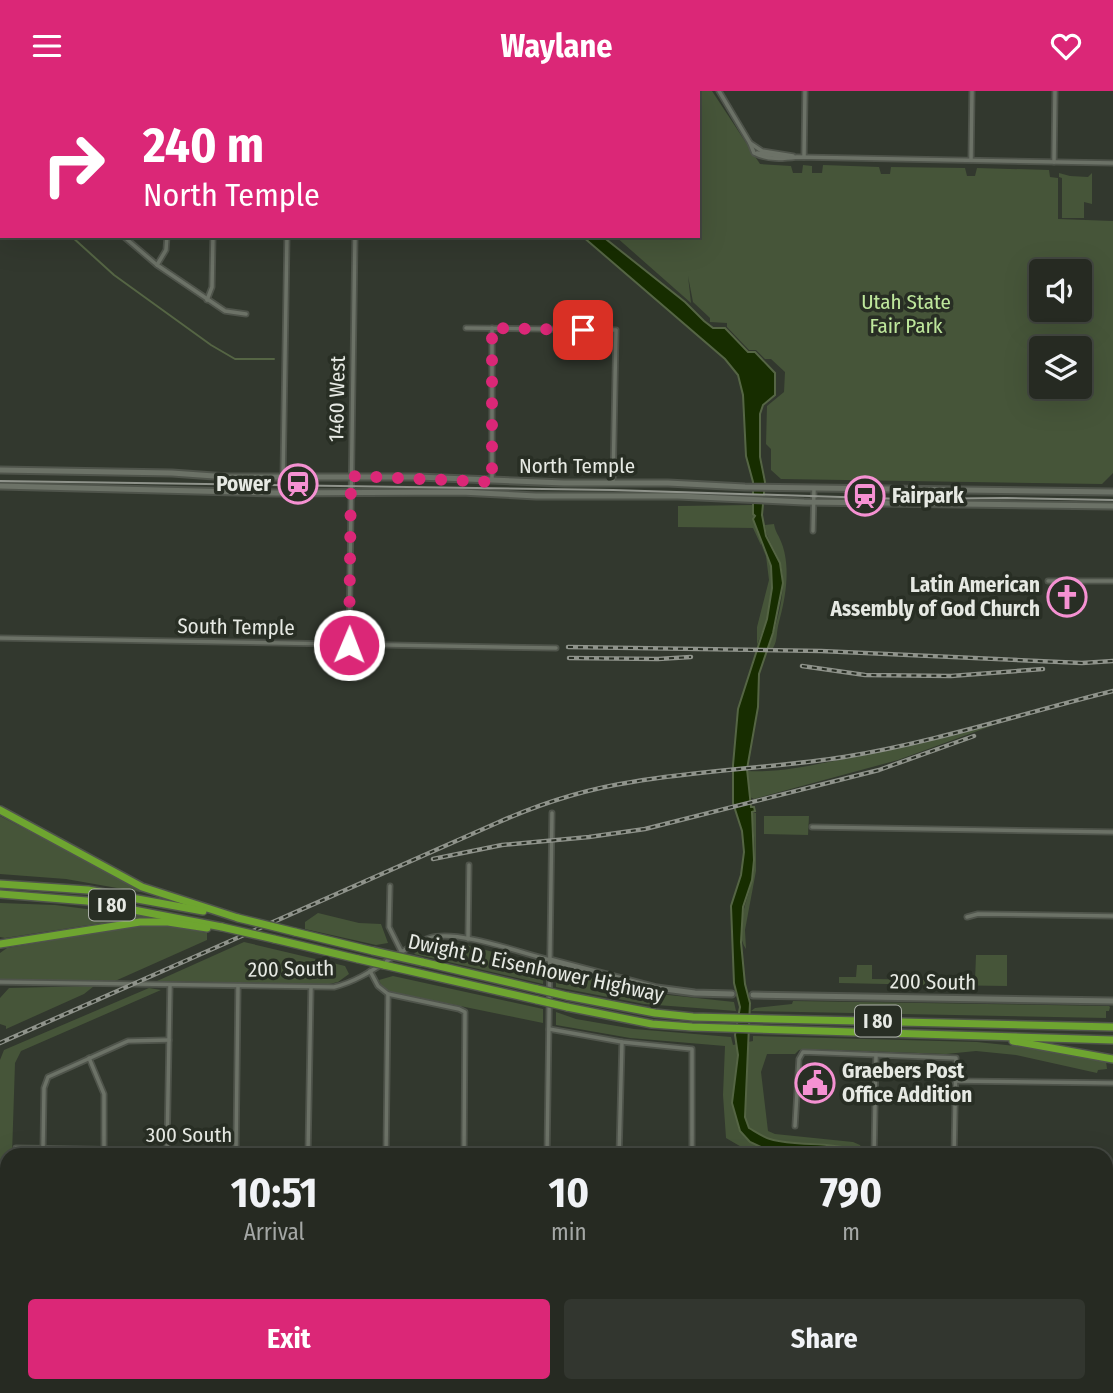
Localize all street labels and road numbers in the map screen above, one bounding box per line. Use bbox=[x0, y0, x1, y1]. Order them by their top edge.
street label: 1460 West bbox=[323, 355, 351, 442]
street label: North Temple bbox=[519, 453, 635, 479]
street label: South Temple bbox=[177, 613, 295, 641]
road number: I 80 bbox=[89, 890, 135, 921]
street label: Dwight D. Eisenhower Highway bbox=[406, 928, 667, 1008]
street label: 200 South bbox=[248, 955, 334, 983]
street label: 200 South bbox=[890, 968, 976, 996]
road number: I 80 bbox=[855, 1005, 901, 1037]
street label: 300 South bbox=[146, 1122, 232, 1148]

